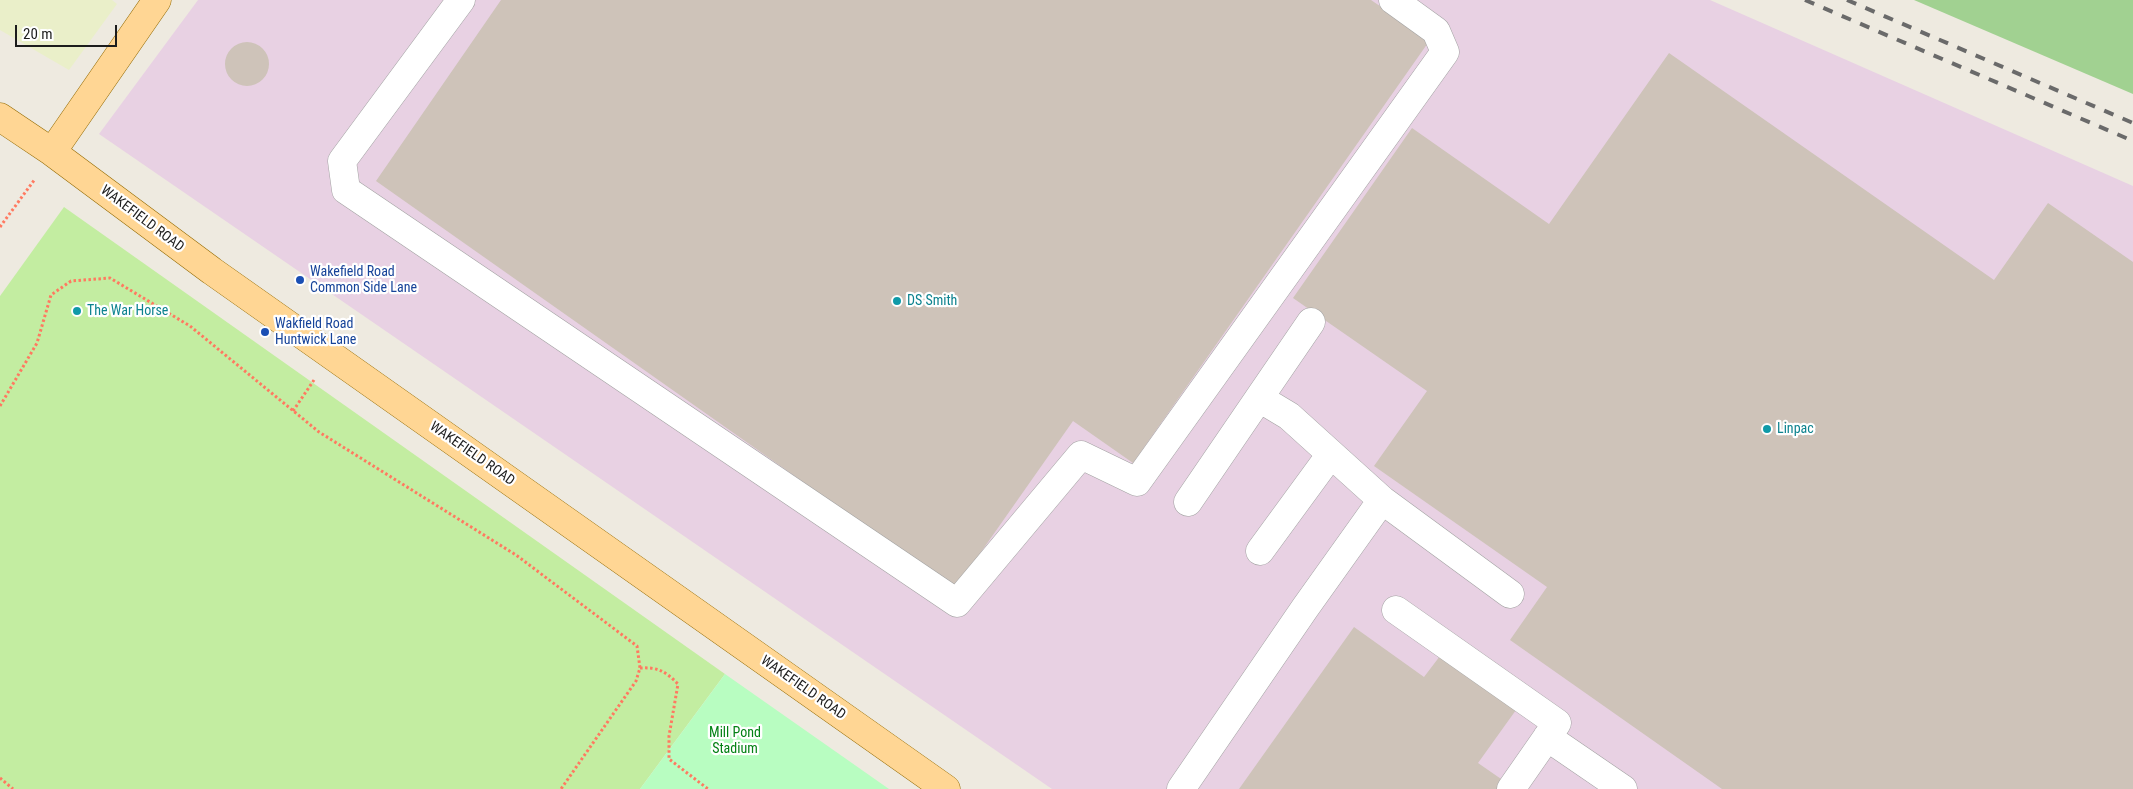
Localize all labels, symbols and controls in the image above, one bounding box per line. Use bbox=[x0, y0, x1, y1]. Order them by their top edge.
scale bar bbox=[18, 15, 120, 47]
text: 20 m bbox=[23, 25, 53, 43]
street label: WAKEFIELD ROAD bbox=[97, 182, 187, 256]
place label: Wakefield Road Common Side Lane bbox=[310, 264, 417, 296]
marker: Wakefield Road Common Side Lane bbox=[294, 274, 306, 286]
place label: DS Smith bbox=[907, 293, 957, 309]
marker: DS Smith bbox=[891, 295, 903, 307]
place label: The War Horse bbox=[87, 303, 168, 319]
marker: The War Horse bbox=[71, 305, 83, 317]
place label: Wakfield Road Huntwick Lane bbox=[275, 316, 356, 348]
marker: Wakfield Road Huntwick Lane bbox=[259, 326, 271, 338]
street label: WAKEFIELD ROAD bbox=[426, 418, 518, 490]
place label: Linpac bbox=[1777, 421, 1814, 437]
marker: Linpac bbox=[1761, 423, 1773, 435]
street label: WAKEFIELD ROAD bbox=[757, 652, 849, 724]
park label: Mill Pond Stadium bbox=[709, 725, 761, 758]

